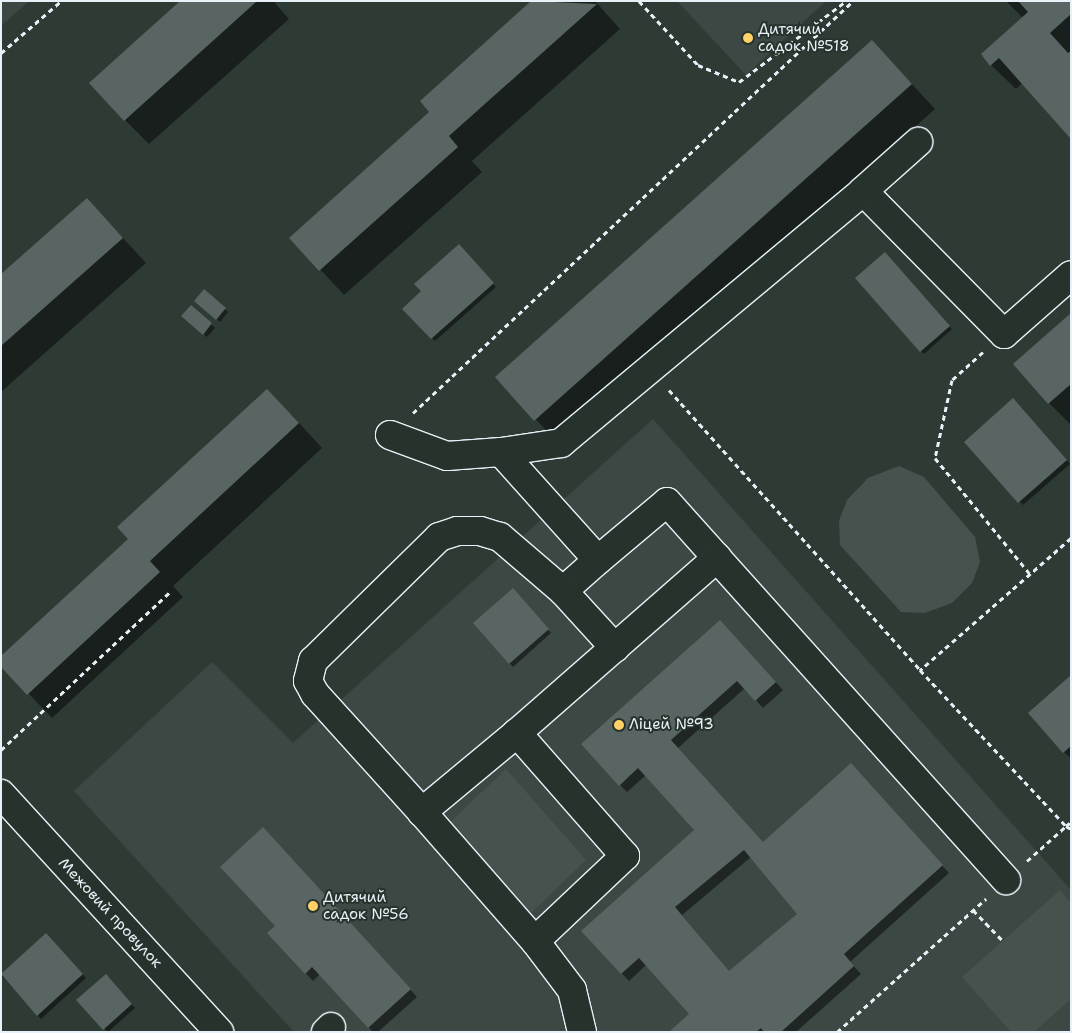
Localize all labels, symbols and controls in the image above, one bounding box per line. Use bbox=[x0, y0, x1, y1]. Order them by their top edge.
place label: Дитячий садок №518 bbox=[758, 20, 849, 55]
marker: Дитячий садок №518 bbox=[742, 32, 754, 44]
place label: Ліцей №93 bbox=[629, 716, 714, 734]
marker: Ліцей №93 bbox=[613, 719, 625, 731]
street label: Межовий провулок bbox=[54, 854, 166, 972]
place label: Дитячий садок №56 bbox=[323, 888, 409, 923]
marker: Дитячий садок №56 bbox=[307, 900, 319, 912]

